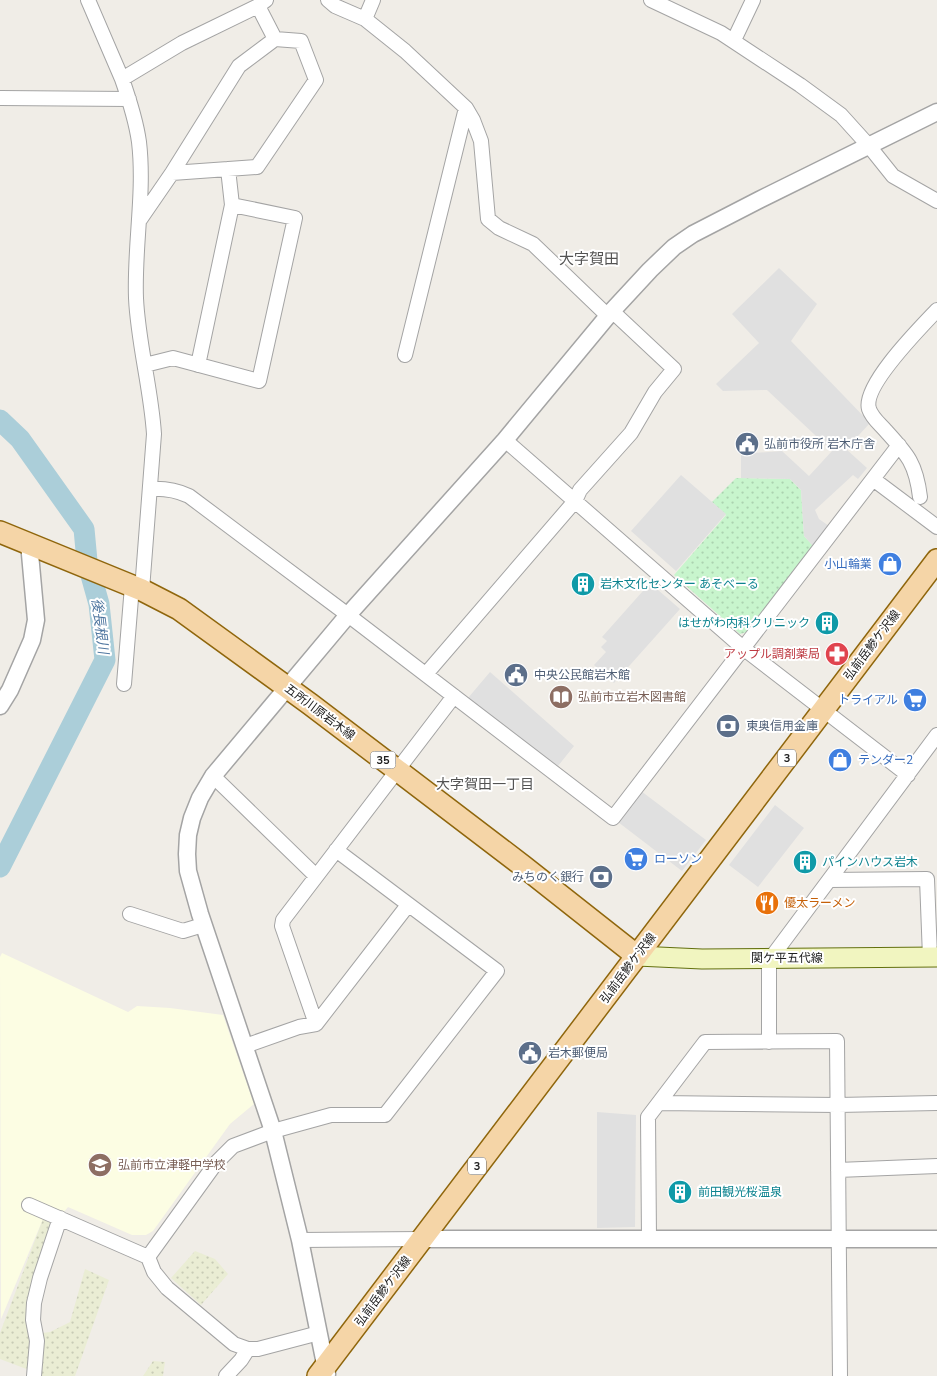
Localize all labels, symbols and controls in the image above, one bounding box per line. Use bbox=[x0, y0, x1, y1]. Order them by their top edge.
district label: 大字賀田 bbox=[559, 249, 619, 269]
public building icon: 弘前市役所 岩木庁舎 bbox=[734, 431, 760, 457]
place label: 弘前市役所 岩木庁舎 bbox=[764, 436, 875, 452]
shop icon: 小山輪業 bbox=[877, 551, 903, 577]
place label: 小山輪業 bbox=[824, 556, 872, 572]
building icon: 岩木文化センター あそべーる bbox=[570, 571, 596, 597]
place label: 岩木文化センター あそべーる bbox=[600, 576, 759, 592]
water label: 後長根川 bbox=[87, 597, 113, 657]
street label: 弘前岳鰺ケ沢線 bbox=[840, 607, 904, 683]
building icon: はせがわ内科クリニック bbox=[814, 610, 840, 636]
place label: はせがわ内科クリニック bbox=[678, 615, 810, 631]
pharmacy icon: アップル調剤薬局 bbox=[824, 641, 850, 667]
place label: アップル調剤薬局 bbox=[724, 646, 820, 662]
public building icon: 中央公民館岩木館 bbox=[503, 662, 529, 688]
place label: 中央公民館岩木館 bbox=[534, 667, 630, 683]
street label: 五所川原岩木線 bbox=[282, 680, 358, 744]
library icon: 弘前市立岩木図書館 bbox=[548, 684, 574, 710]
supermarket icon: トライアル bbox=[902, 687, 928, 713]
place label: 弘前市立岩木図書館 bbox=[578, 689, 686, 705]
place label: トライアル bbox=[838, 692, 898, 708]
bank icon: 東奥信用金庫 bbox=[715, 713, 741, 739]
place label: 東奥信用金庫 bbox=[746, 718, 818, 734]
shop icon: テンダー2 bbox=[827, 747, 853, 773]
road number: 3 bbox=[778, 750, 796, 766]
road number: 35 bbox=[370, 752, 396, 768]
place label: テンダー2 bbox=[858, 752, 913, 768]
district label: 大字賀田一丁目 bbox=[436, 775, 534, 794]
supermarket icon: ローソン bbox=[623, 846, 649, 872]
building icon: パインハウス岩木 bbox=[792, 849, 818, 875]
place label: ローソン bbox=[654, 851, 702, 867]
place label: パインハウス岩木 bbox=[822, 854, 918, 870]
bank icon: みちのく銀行 bbox=[588, 864, 614, 890]
place label: みちのく銀行 bbox=[512, 869, 584, 885]
restaurant icon: 優太ラーメン bbox=[754, 890, 780, 916]
place label: 優太ラーメン bbox=[784, 895, 856, 911]
street label: 弘前岳鰺ケ沢線 bbox=[596, 930, 660, 1006]
street label: 関ケ平五代線 bbox=[751, 950, 823, 966]
public building icon: 岩木郵便局 bbox=[517, 1040, 543, 1066]
place label: 岩木郵便局 bbox=[548, 1045, 608, 1061]
school or university icon: 弘前市立津軽中学校 bbox=[87, 1152, 113, 1178]
place label: 弘前市立津軽中学校 bbox=[118, 1157, 226, 1173]
road number: 3 bbox=[468, 1158, 486, 1174]
building icon: 前田観光桜温泉 bbox=[667, 1179, 693, 1205]
place label: 前田観光桜温泉 bbox=[698, 1184, 782, 1200]
street label: 弘前岳鰺ケ沢線 bbox=[351, 1253, 415, 1329]

